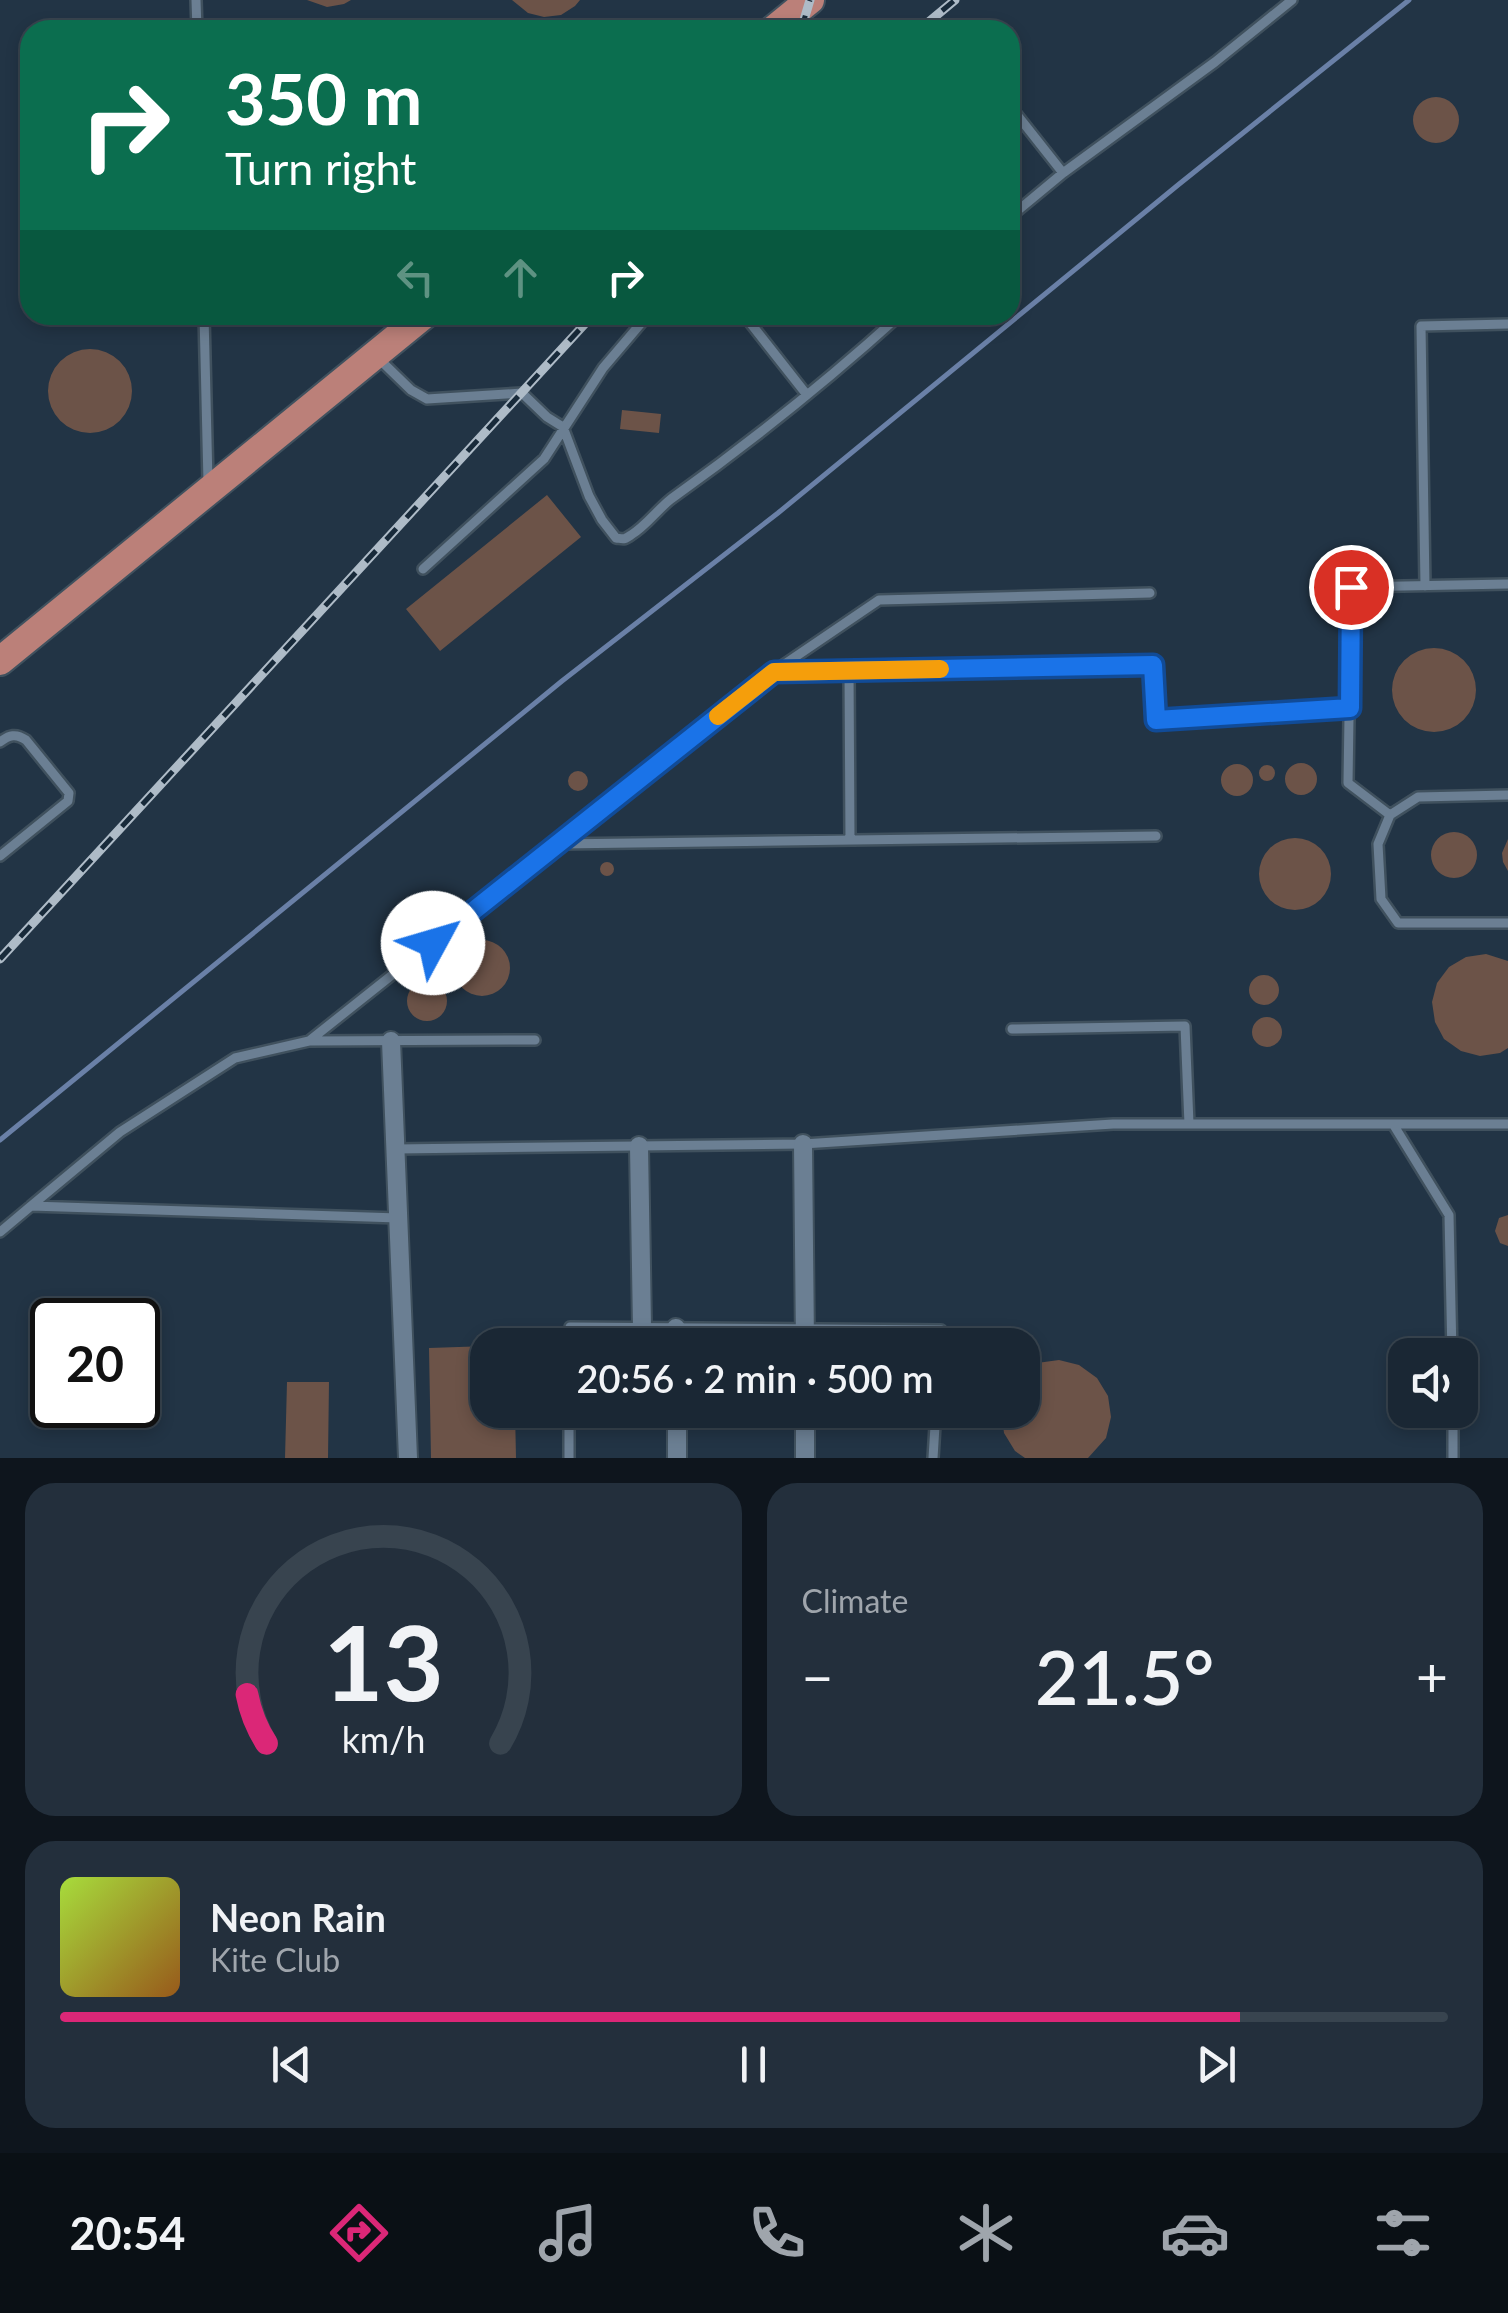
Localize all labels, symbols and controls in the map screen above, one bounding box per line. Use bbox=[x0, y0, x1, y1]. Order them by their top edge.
text: 350 m bbox=[225, 56, 422, 140]
icon: right bbox=[60, 60, 190, 190]
text: Turn right bbox=[225, 141, 416, 195]
icon: left bbox=[388, 250, 443, 305]
icon: ahead bbox=[493, 250, 548, 305]
icon: right bbox=[598, 250, 653, 305]
pin bbox=[1309, 545, 1394, 630]
icon: arrive bbox=[1324, 560, 1379, 615]
position arrow bbox=[381, 891, 485, 995]
speed limit sign: 20 bbox=[30, 1298, 160, 1428]
map controls bbox=[1388, 1338, 1478, 1428]
button: sound bbox=[1388, 1338, 1478, 1428]
text: 20:56 · 2 min · 500 m bbox=[577, 1355, 933, 1401]
text: Climate bbox=[802, 1581, 908, 1620]
text: 13 bbox=[323, 1598, 444, 1723]
text: 21.5° bbox=[1035, 1631, 1214, 1721]
text: − bbox=[802, 1643, 833, 1709]
text: + bbox=[1416, 1643, 1448, 1709]
text: km/h bbox=[341, 1718, 425, 1761]
text: Neon Rain bbox=[210, 1894, 386, 1940]
text: Kite Club bbox=[210, 1940, 340, 1979]
icon: previous bbox=[264, 2037, 319, 2092]
icon: pause bbox=[726, 2037, 781, 2092]
icon: next bbox=[1189, 2037, 1244, 2092]
icon: directions bbox=[324, 2198, 394, 2268]
icon: music bbox=[533, 2198, 603, 2268]
icon: phone bbox=[742, 2198, 812, 2268]
icon: climate bbox=[951, 2198, 1021, 2268]
icon: car bbox=[1160, 2198, 1230, 2268]
icon: filters bbox=[1368, 2198, 1438, 2268]
text: 20:54 bbox=[69, 2206, 185, 2260]

